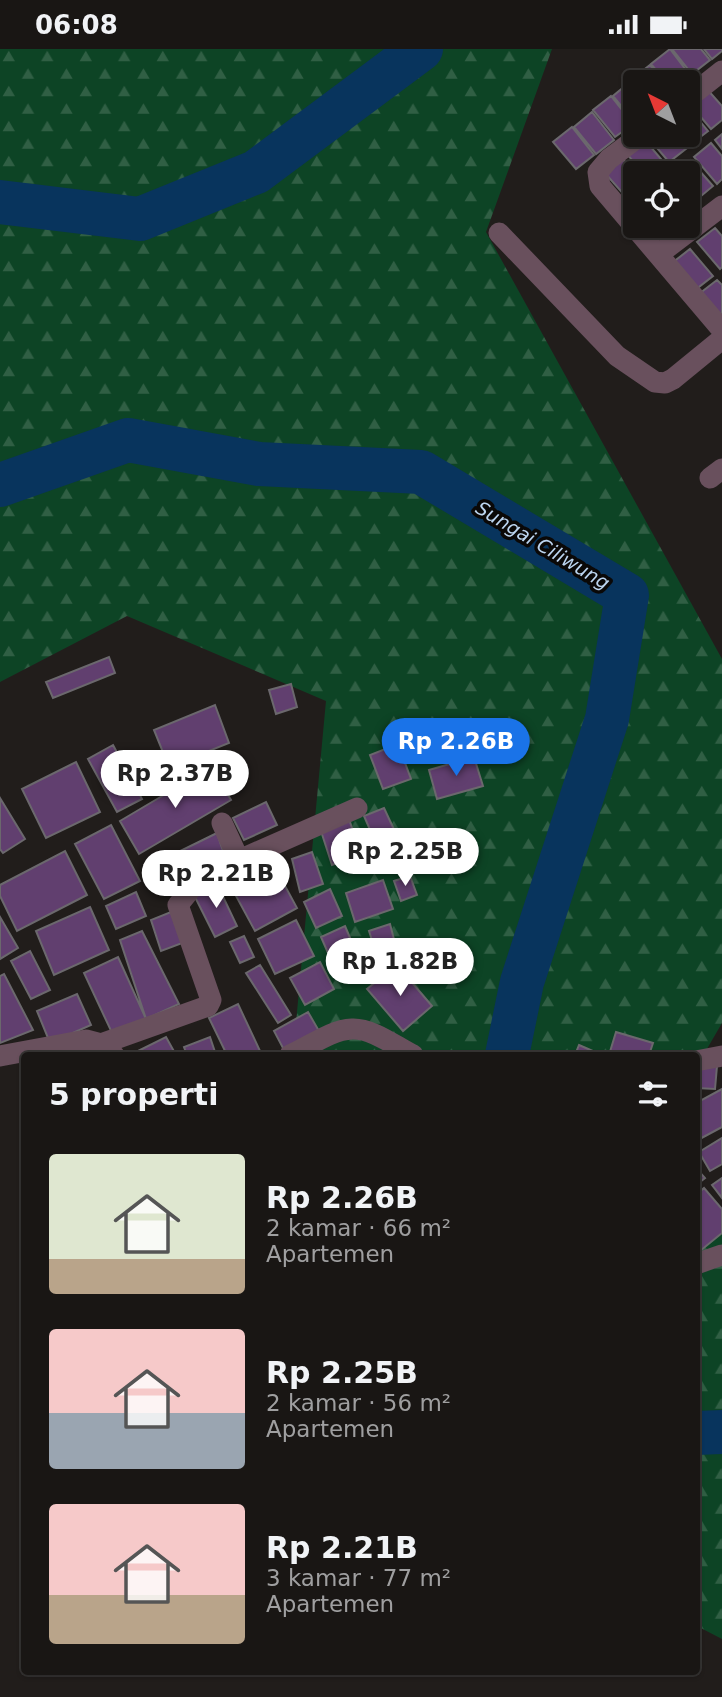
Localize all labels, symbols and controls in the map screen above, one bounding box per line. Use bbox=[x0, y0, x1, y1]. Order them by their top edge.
text: 06:08 bbox=[35, 10, 118, 40]
north arrow bbox=[623, 70, 700, 147]
map controls bbox=[623, 70, 700, 238]
button: locate bbox=[623, 161, 700, 238]
water label: Sungai Ciliwung bbox=[472, 496, 614, 594]
pin: Rp 2.26B bbox=[384, 719, 528, 778]
text: Rp 2.26B bbox=[398, 728, 514, 754]
pin: Rp 2.37B bbox=[103, 751, 247, 810]
text: Rp 2.37B bbox=[117, 760, 233, 786]
pin: Rp 2.25B bbox=[333, 829, 477, 888]
text: Rp 2.25B bbox=[347, 838, 463, 864]
pin: Rp 2.21B bbox=[144, 851, 288, 910]
text: Rp 2.21B bbox=[158, 860, 274, 886]
pin: Rp 1.82B bbox=[328, 939, 472, 998]
text: Rp 1.82B bbox=[342, 948, 458, 974]
icon: filters bbox=[634, 1075, 672, 1113]
text: 5 properti bbox=[49, 1077, 218, 1112]
text: Rp 2.26B bbox=[266, 1180, 418, 1215]
icon: home bbox=[105, 1182, 189, 1266]
text: 2 kamar · 66 m² bbox=[266, 1215, 451, 1241]
text: Apartemen bbox=[266, 1241, 394, 1267]
text: Rp 2.25B bbox=[266, 1355, 418, 1390]
icon: home bbox=[105, 1357, 189, 1441]
text: 2 kamar · 56 m² bbox=[266, 1390, 451, 1416]
text: Apartemen bbox=[266, 1416, 394, 1442]
text: Rp 2.21B bbox=[266, 1530, 418, 1565]
icon: home bbox=[105, 1532, 189, 1616]
text: 3 kamar · 77 m² bbox=[266, 1565, 451, 1591]
text: Apartemen bbox=[266, 1591, 394, 1617]

